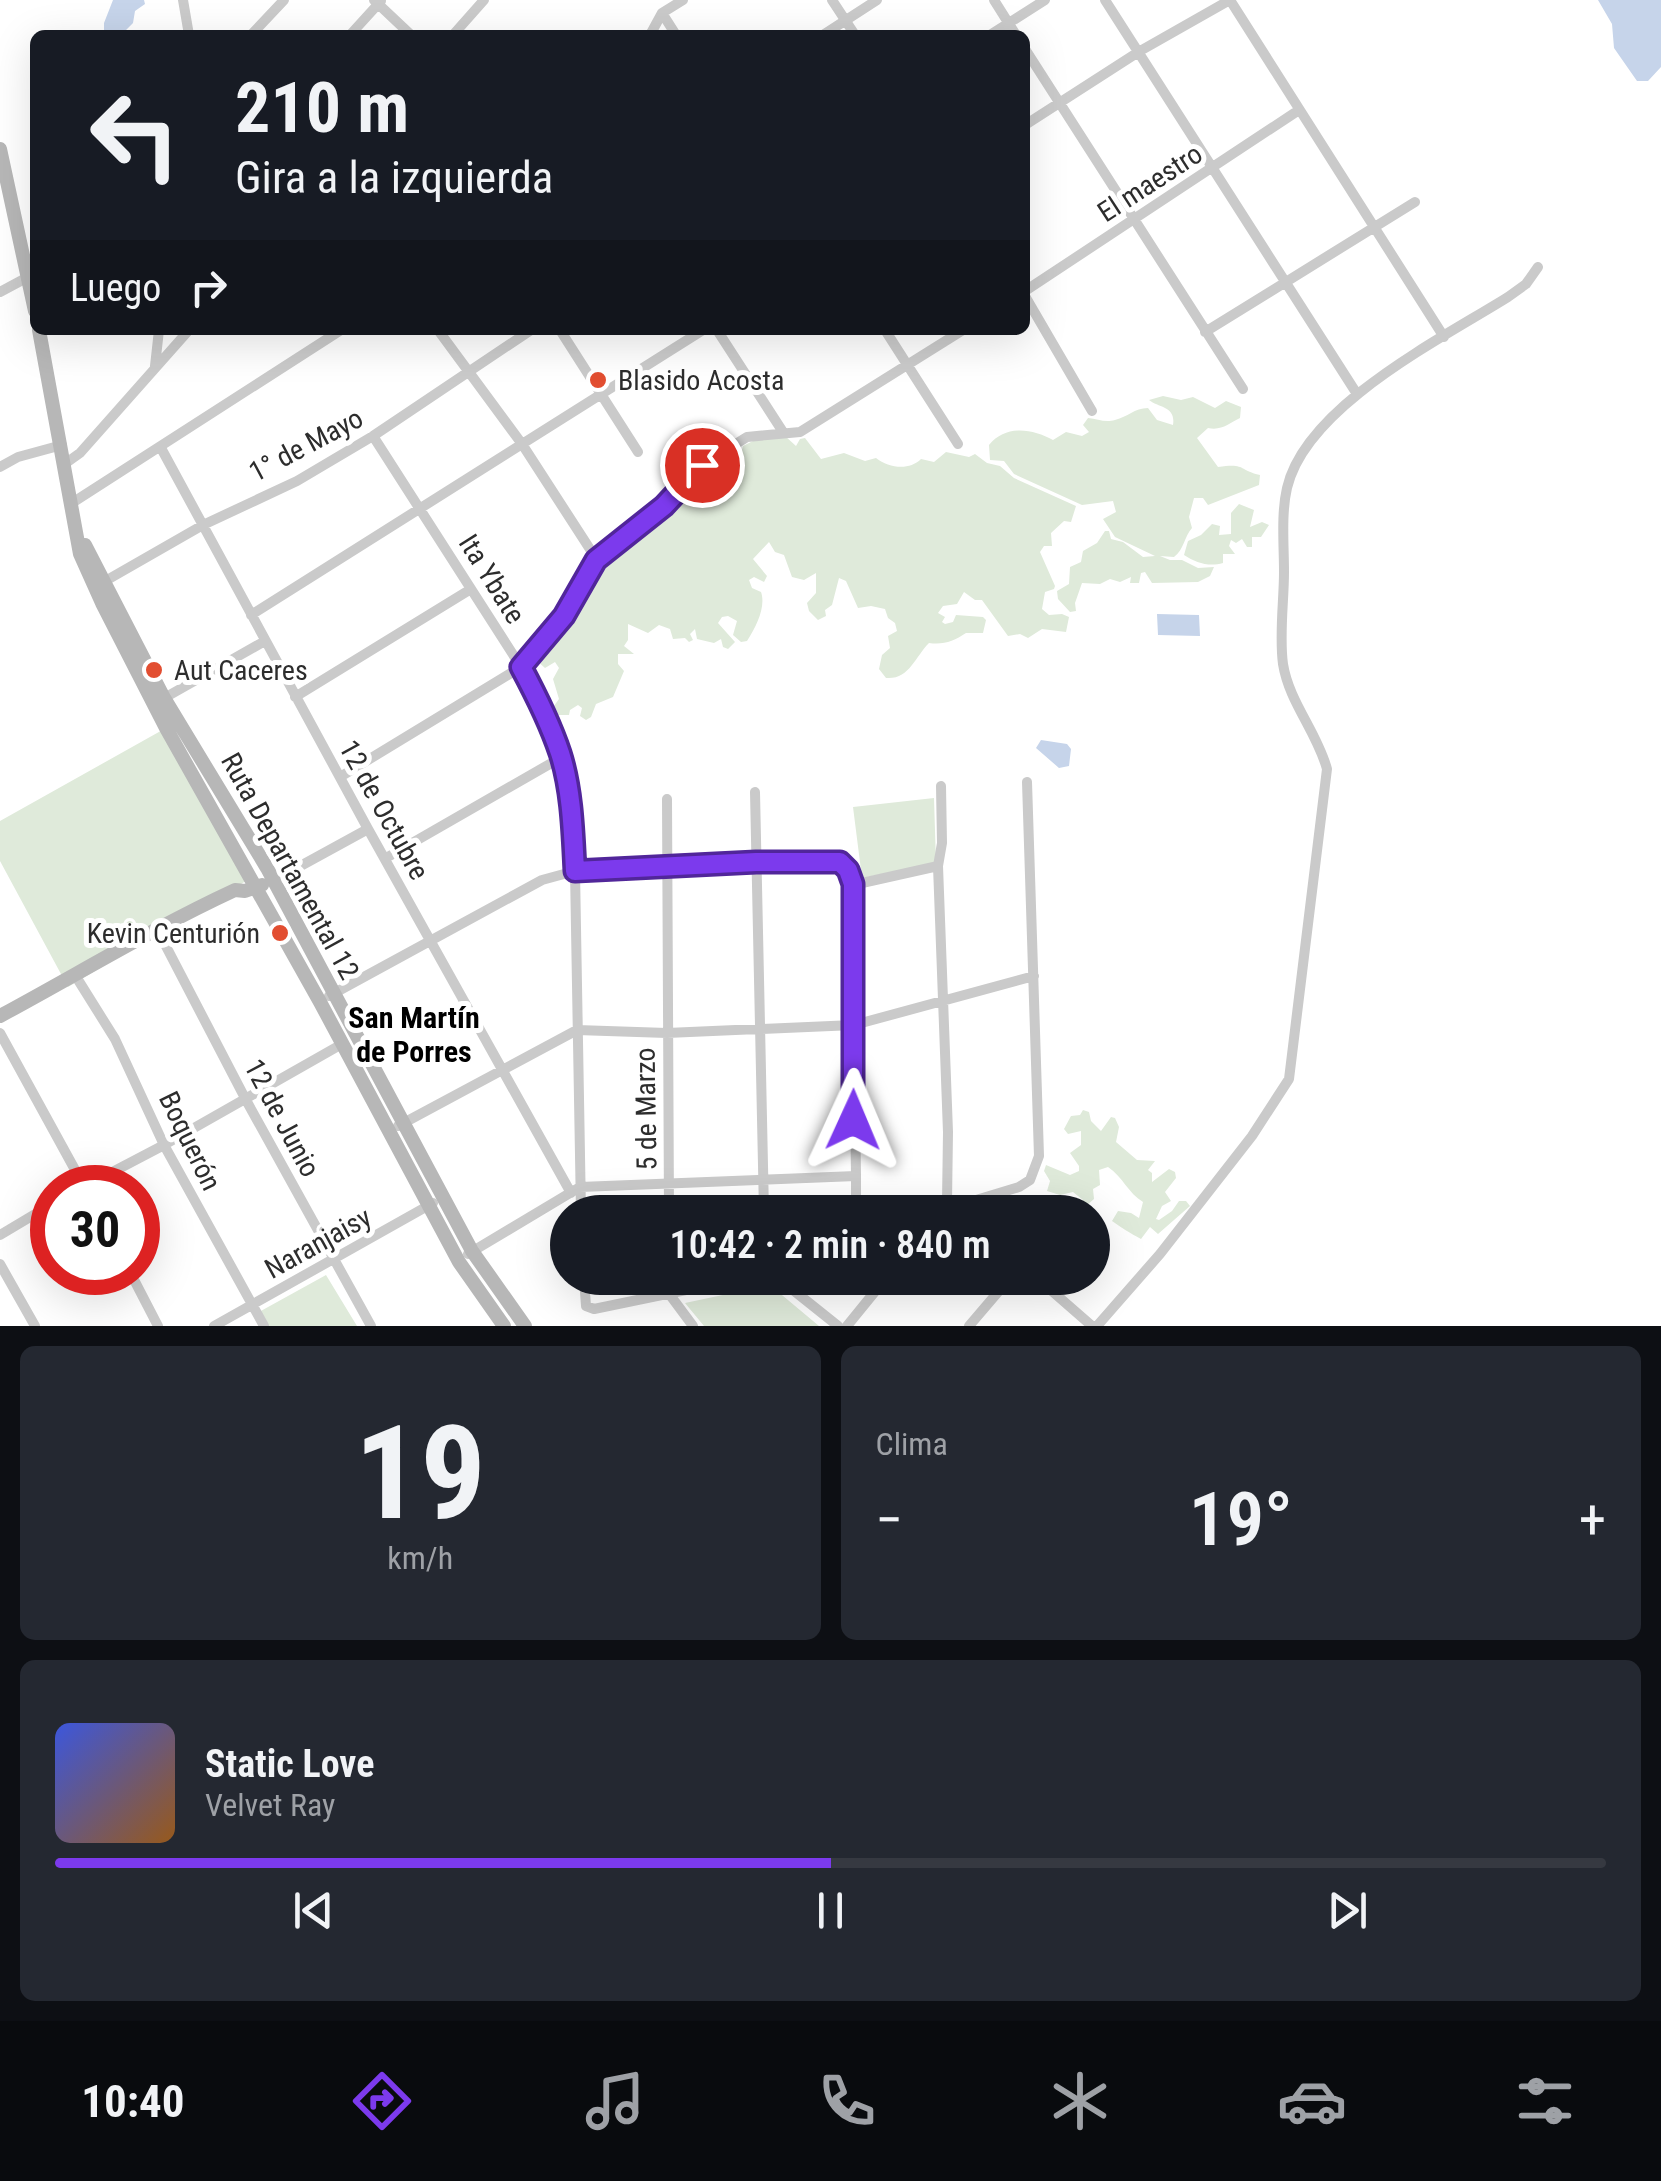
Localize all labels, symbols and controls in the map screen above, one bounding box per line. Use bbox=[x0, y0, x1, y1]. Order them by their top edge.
text: 210 m bbox=[235, 67, 409, 149]
icon: left bbox=[70, 70, 200, 200]
street label: El maestro bbox=[1092, 137, 1208, 229]
text: Gira a la izquierda bbox=[235, 151, 553, 204]
icon: right bbox=[181, 260, 236, 315]
text: Luego bbox=[70, 266, 161, 310]
place label: Blasido Acosta bbox=[618, 364, 784, 397]
marker: Blasido Acosta bbox=[587, 369, 609, 391]
street label: 1° de Mayo bbox=[243, 401, 369, 489]
pin bbox=[660, 423, 745, 508]
icon: arrive bbox=[675, 438, 730, 493]
street label: Ita Ybate bbox=[452, 529, 532, 629]
place label: Aut Caceres bbox=[174, 654, 308, 687]
marker: Aut Caceres bbox=[143, 659, 165, 681]
street label: 12 de Octubre bbox=[332, 735, 436, 885]
street label: Ruta Departamental 12 bbox=[214, 747, 366, 985]
place label: Kevin Centurión bbox=[87, 917, 260, 950]
marker: Kevin Centurión bbox=[269, 922, 291, 944]
district label: San Martín de Porres bbox=[348, 1000, 480, 1069]
street label: 5 de Marzo bbox=[628, 1047, 664, 1171]
street label: 12 de Junio bbox=[237, 1053, 327, 1183]
position arrow bbox=[801, 1068, 905, 1172]
street label: Boquerón bbox=[152, 1086, 228, 1196]
speed limit sign: 30 bbox=[30, 1165, 160, 1295]
street label: Naranjaisy bbox=[259, 1200, 377, 1286]
text: 10:42 · 2 min · 840 m bbox=[670, 1223, 990, 1267]
text: 19 bbox=[355, 1397, 486, 1550]
text: Clima bbox=[876, 1425, 948, 1463]
text: 19° bbox=[1189, 1475, 1293, 1563]
text: − bbox=[876, 1488, 903, 1552]
text: + bbox=[1579, 1488, 1606, 1552]
text: km/h bbox=[387, 1539, 453, 1577]
text: Static Love bbox=[205, 1742, 374, 1786]
text: Velvet Ray bbox=[205, 1786, 335, 1824]
icon: previous bbox=[286, 1883, 341, 1938]
icon: pause bbox=[803, 1883, 858, 1938]
icon: next bbox=[1320, 1883, 1375, 1938]
icon: directions bbox=[347, 2066, 417, 2136]
icon: music bbox=[580, 2066, 650, 2136]
icon: phone bbox=[812, 2066, 882, 2136]
icon: climate bbox=[1045, 2066, 1115, 2136]
icon: car bbox=[1277, 2066, 1347, 2136]
icon: filters bbox=[1510, 2066, 1580, 2136]
text: 10:40 bbox=[81, 2075, 185, 2128]

